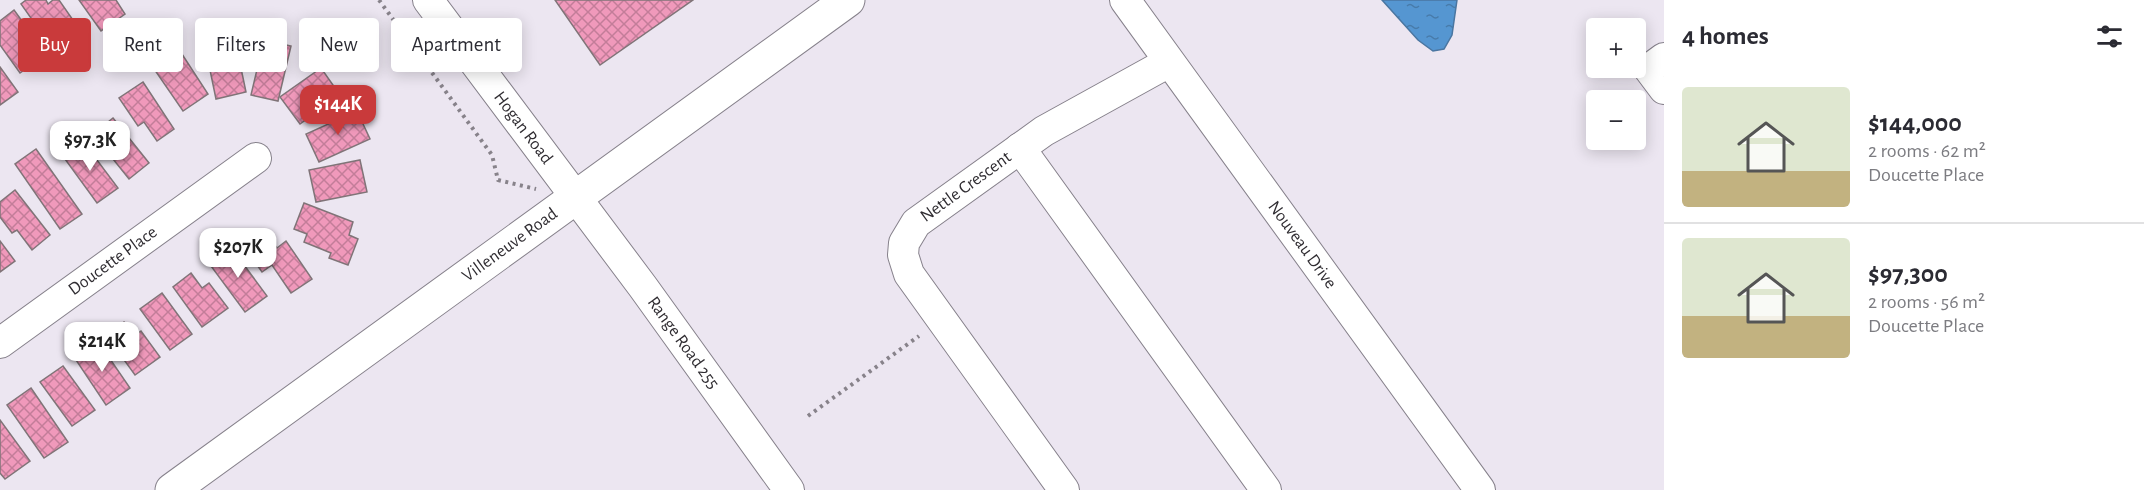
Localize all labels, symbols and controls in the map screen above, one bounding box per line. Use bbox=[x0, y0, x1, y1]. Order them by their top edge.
chip: Buy bbox=[18, 18, 91, 72]
chip: Rent bbox=[103, 18, 183, 72]
chip: Filters bbox=[195, 18, 287, 72]
chip: New bbox=[299, 18, 379, 72]
chip: Apartment bbox=[391, 18, 522, 72]
map controls bbox=[1586, 18, 1646, 150]
button: + bbox=[1586, 18, 1646, 78]
icon: filters bbox=[2093, 20, 2126, 53]
text: 4 homes bbox=[1682, 23, 1769, 49]
pin: $144K bbox=[296, 85, 380, 136]
street label: Hogan Road bbox=[490, 88, 556, 168]
button: − bbox=[1586, 90, 1646, 150]
text: $144K bbox=[314, 94, 362, 114]
text: $144,000 bbox=[1868, 110, 1962, 136]
icon: home bbox=[1730, 111, 1802, 183]
pin: $97.3K bbox=[41, 121, 139, 172]
text: $97.3K bbox=[64, 130, 116, 150]
text: 2 rooms · 62 m² bbox=[1868, 141, 1986, 161]
street label: Nettle Crescent bbox=[917, 148, 1015, 226]
text: Doucette Place bbox=[1868, 165, 1984, 185]
street label: Nouveau Drive bbox=[1264, 198, 1340, 292]
street label: Villeneuve Road bbox=[459, 205, 561, 285]
street label: Doucette Place bbox=[65, 223, 161, 299]
pin: $207K bbox=[196, 228, 280, 279]
text: $207K bbox=[213, 237, 263, 257]
text: $97,300 bbox=[1868, 261, 1948, 287]
icon: home bbox=[1730, 262, 1802, 334]
text: 2 rooms · 56 m² bbox=[1868, 292, 1985, 312]
street label: Range Road 255 bbox=[644, 294, 722, 392]
text: Doucette Place bbox=[1868, 316, 1984, 336]
pin: $214K bbox=[60, 322, 144, 373]
text: $214K bbox=[78, 331, 126, 351]

